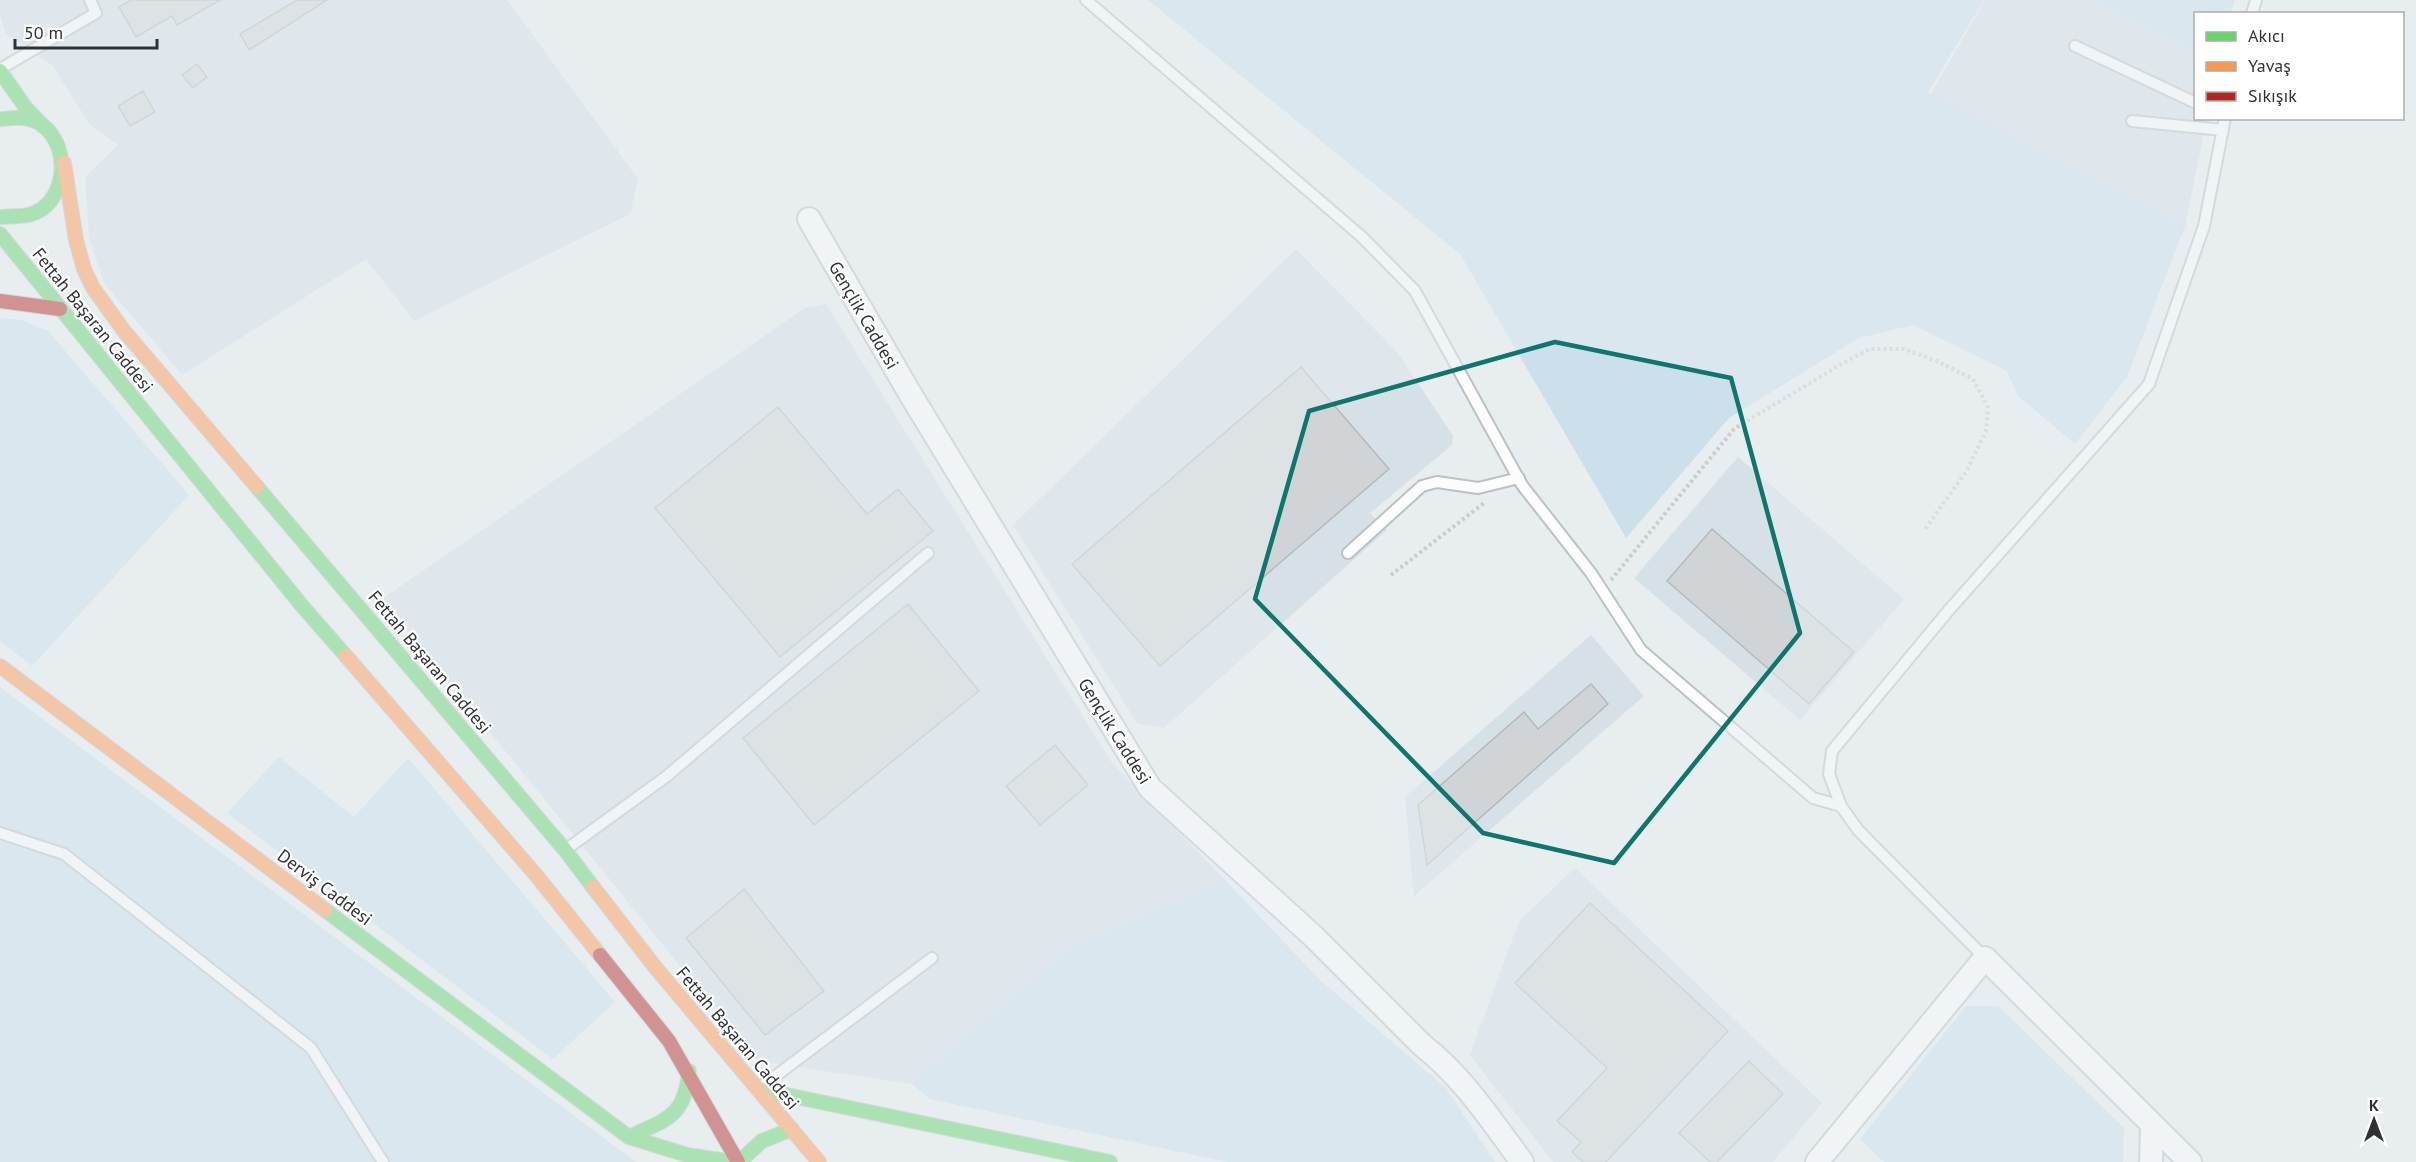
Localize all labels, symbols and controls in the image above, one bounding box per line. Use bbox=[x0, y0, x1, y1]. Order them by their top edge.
scale bar bbox=[15, 12, 158, 50]
legend bbox=[2194, 12, 2404, 120]
text: 50 m bbox=[24, 21, 63, 44]
text: Akıcı bbox=[2248, 24, 2285, 47]
text: Yavaş bbox=[2248, 54, 2291, 77]
text: Sıkışık bbox=[2248, 84, 2297, 107]
street label: Fettah Başaran Caddesi bbox=[28, 243, 158, 397]
street label: Gençlik Caddesi bbox=[824, 257, 904, 373]
street label: Fettah Başaran Caddesi bbox=[363, 586, 497, 738]
street label: Gençlik Caddesi bbox=[1073, 674, 1157, 788]
street label: Derviş Caddesi bbox=[273, 844, 377, 930]
street label: Fettah Başaran Caddesi bbox=[671, 962, 805, 1114]
north arrow bbox=[2344, 1090, 2404, 1150]
text: K bbox=[2369, 1095, 2379, 1115]

